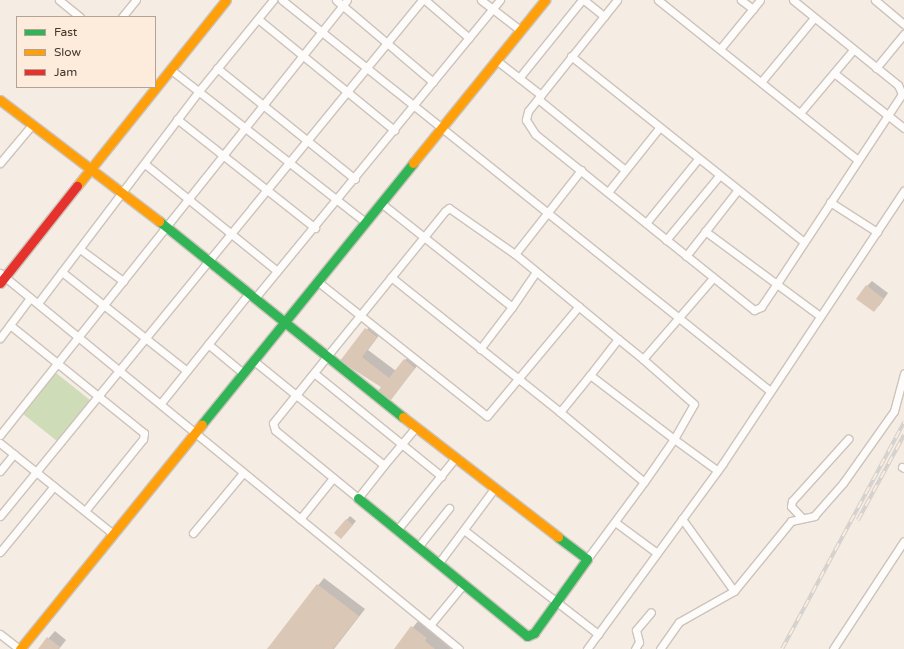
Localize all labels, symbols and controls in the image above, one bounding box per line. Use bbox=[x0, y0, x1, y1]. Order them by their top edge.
legend bbox=[16, 16, 156, 88]
text: Fast bbox=[54, 25, 77, 39]
text: Slow bbox=[54, 45, 81, 59]
text: Jam bbox=[54, 65, 77, 79]

